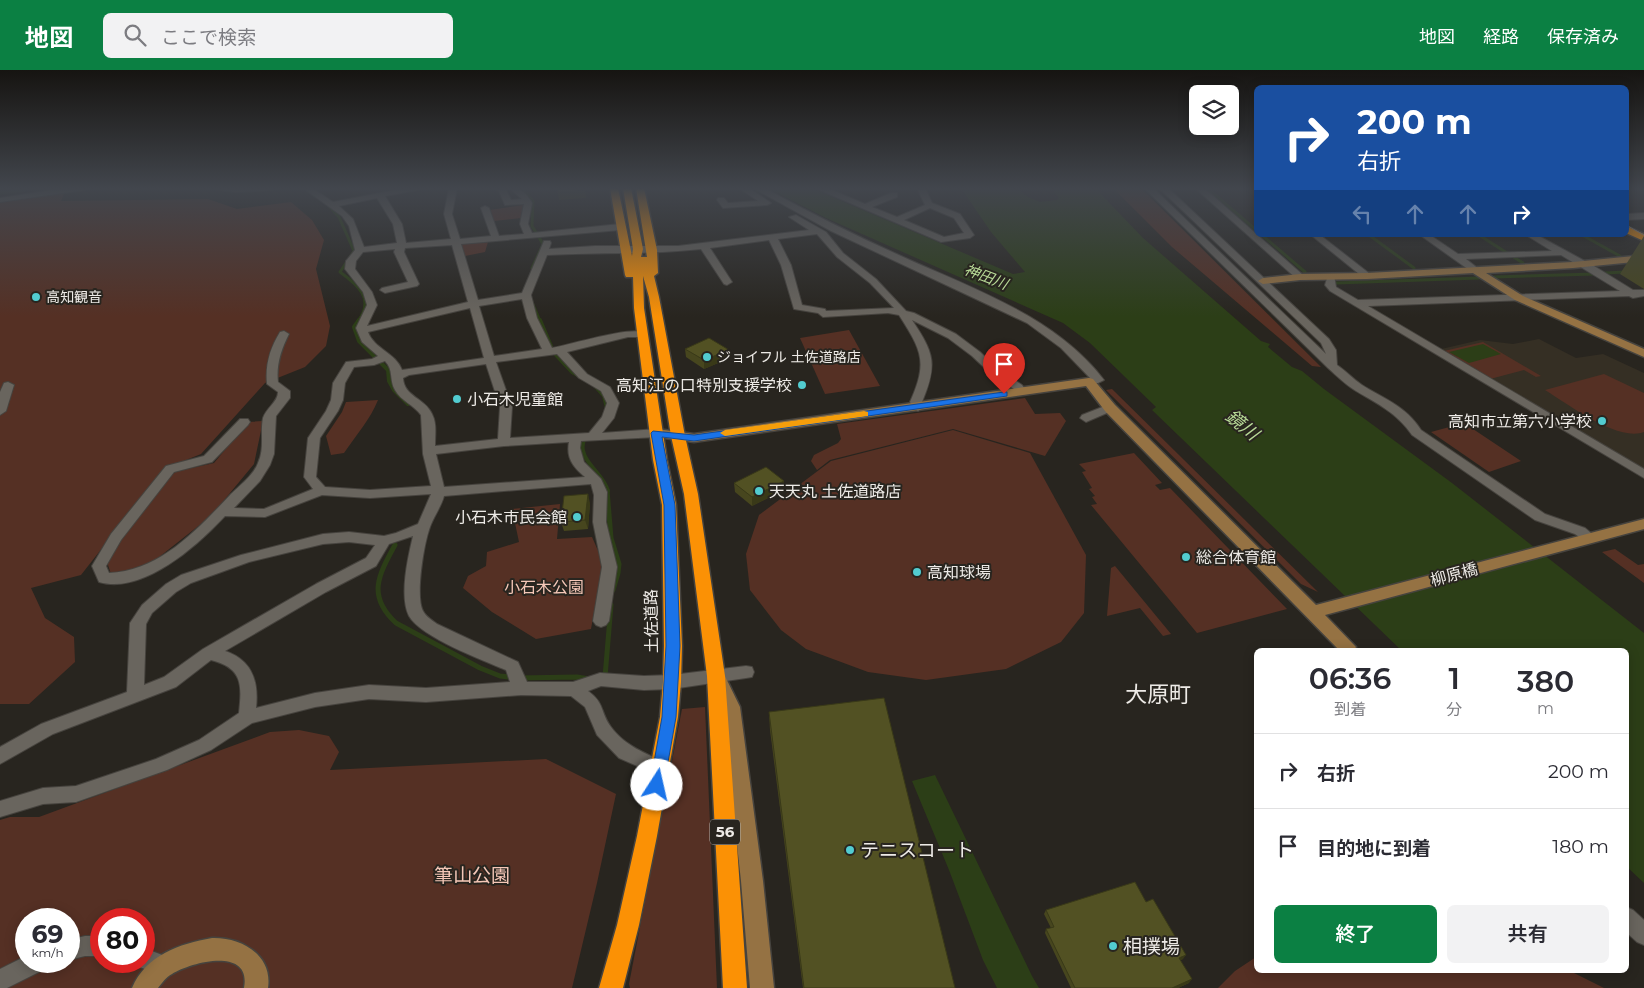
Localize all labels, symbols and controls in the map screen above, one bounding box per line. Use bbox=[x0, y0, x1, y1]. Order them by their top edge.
search box bbox=[103, 13, 453, 58]
icon: search bbox=[121, 21, 149, 49]
text: 地図 bbox=[25, 23, 73, 52]
text: ここで検索 bbox=[161, 26, 256, 49]
text: 地図 bbox=[1419, 26, 1455, 48]
text: 経路 bbox=[1483, 26, 1519, 48]
text: 保存済み bbox=[1547, 26, 1619, 48]
map controls bbox=[1189, 85, 1239, 135]
button: layers bbox=[1189, 85, 1239, 135]
text: 200 m bbox=[1357, 100, 1472, 143]
icon: right bbox=[1274, 105, 1339, 170]
text: 右折 bbox=[1357, 148, 1401, 175]
icon: left bbox=[1348, 200, 1376, 228]
icon: ahead bbox=[1401, 200, 1429, 228]
icon: ahead bbox=[1454, 200, 1482, 228]
icon: right bbox=[1507, 200, 1535, 228]
water label: 神田川 bbox=[962, 260, 1012, 294]
place label: 高知観音 bbox=[46, 288, 102, 306]
marker: 高知観音 bbox=[30, 291, 42, 303]
pin bbox=[983, 343, 1025, 394]
place label: ジョイフル 土佐道路店 bbox=[717, 348, 861, 366]
icon: arrive bbox=[990, 350, 1018, 378]
marker: ジョイフル 土佐道路店 bbox=[701, 351, 713, 363]
place label: 高知江の口特別支援学校 bbox=[616, 376, 792, 395]
marker: 高知江の口特別支援学校 bbox=[796, 379, 808, 391]
place label: 小石木児童館 bbox=[467, 390, 563, 409]
marker: 小石木児童館 bbox=[451, 393, 463, 405]
water label: 鏡川 bbox=[1221, 405, 1264, 446]
place label: 高知市立第六小学校 bbox=[1448, 412, 1592, 431]
marker: 高知市立第六小学校 bbox=[1596, 415, 1608, 427]
place label: 天天丸 土佐道路店 bbox=[769, 482, 901, 501]
marker: 天天丸 土佐道路店 bbox=[753, 485, 765, 497]
place label: 小石木市民会館 bbox=[455, 508, 567, 527]
marker: 小石木市民会館 bbox=[571, 511, 583, 523]
place label: 総合体育館 bbox=[1196, 548, 1276, 567]
marker: 総合体育館 bbox=[1180, 551, 1192, 563]
street label: 柳原橋 bbox=[1428, 559, 1480, 590]
place label: 高知球場 bbox=[927, 563, 991, 582]
marker: 高知球場 bbox=[911, 566, 923, 578]
park label: 小石木公園 bbox=[504, 578, 584, 597]
street label: 土佐道路 bbox=[641, 589, 662, 653]
text: 06:36 bbox=[1309, 660, 1391, 697]
text: 1 bbox=[1448, 660, 1460, 697]
text: 380 bbox=[1517, 663, 1574, 700]
district label: 大原町 bbox=[1125, 681, 1191, 708]
text: m bbox=[1537, 699, 1554, 718]
text: 到着 bbox=[1334, 700, 1366, 719]
text: 分 bbox=[1446, 700, 1462, 719]
icon: right bbox=[1274, 757, 1302, 785]
position arrow bbox=[630, 758, 682, 810]
text: 200 m bbox=[1548, 760, 1609, 783]
text: 右折 bbox=[1317, 762, 1355, 785]
road number: 56 bbox=[710, 820, 740, 844]
icon: arrive bbox=[1274, 832, 1302, 860]
text: 180 m bbox=[1552, 835, 1609, 858]
text: 目的地に到着 bbox=[1317, 837, 1431, 860]
place label: テニスコート bbox=[860, 839, 974, 862]
marker: テニスコート bbox=[844, 844, 856, 856]
park label: 筆山公園 bbox=[434, 864, 510, 887]
button: 終了 bbox=[1274, 905, 1437, 963]
button: 共有 bbox=[1447, 905, 1609, 963]
speed limit sign: 80 bbox=[90, 908, 155, 973]
text: 69 bbox=[32, 919, 63, 949]
place label: 相撲場 bbox=[1123, 935, 1180, 958]
marker: 相撲場 bbox=[1107, 940, 1119, 952]
text: km/h bbox=[31, 945, 64, 960]

